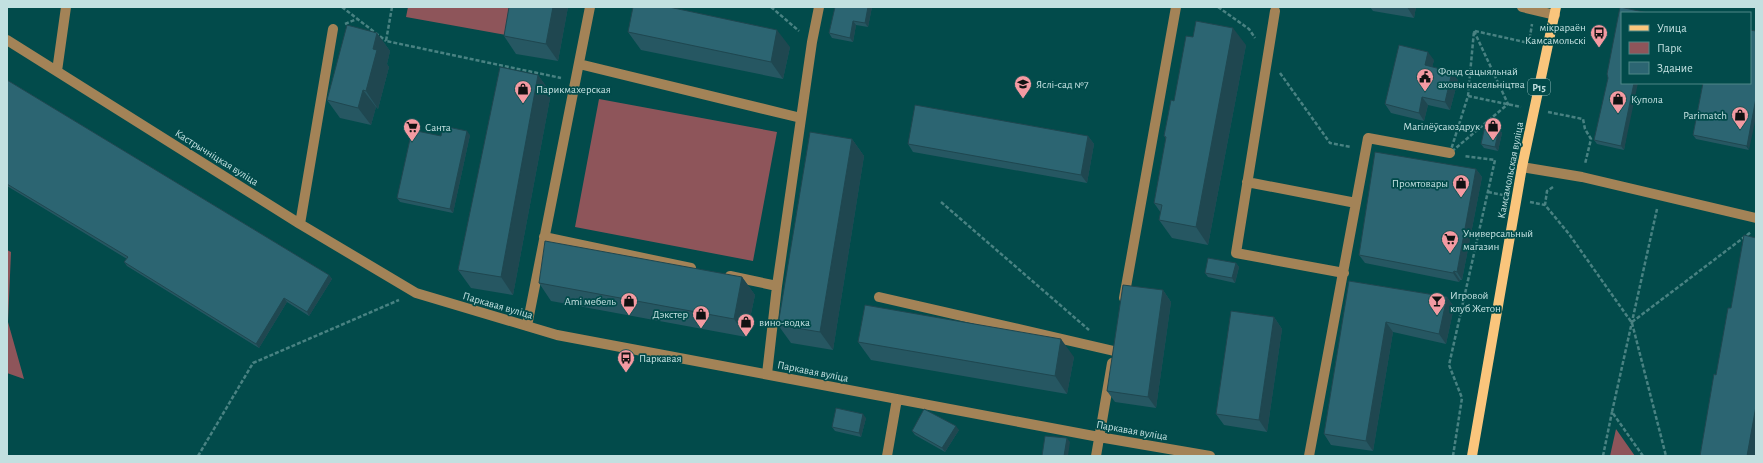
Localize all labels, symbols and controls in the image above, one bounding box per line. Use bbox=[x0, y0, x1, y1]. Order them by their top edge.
legend bbox=[1621, 12, 1751, 84]
place label: мікрараён Камсамольскі bbox=[1525, 22, 1586, 46]
text: Улица bbox=[1657, 22, 1687, 34]
bus stop icon: мікрараён Камсамольскі bbox=[1589, 23, 1609, 48]
text: Парк bbox=[1657, 42, 1682, 54]
text: Здание bbox=[1657, 62, 1693, 74]
place label: Фонд сацыяльнай аховы насельніцтва bbox=[1438, 66, 1525, 90]
public building icon: Фонд сацыяльнай аховы насельніцтва bbox=[1415, 67, 1435, 92]
school or university icon: Яслі-сад №7 bbox=[1013, 74, 1033, 99]
shop icon: Парикмахерская bbox=[513, 79, 533, 104]
place label: Яслі-сад №7 bbox=[1036, 79, 1089, 90]
road number: Р15 bbox=[1528, 79, 1550, 95]
place label: Парикмахерская bbox=[536, 84, 611, 95]
shop icon: Купола bbox=[1608, 89, 1628, 114]
place label: Купола bbox=[1631, 94, 1663, 105]
shop icon: Parimatch bbox=[1730, 105, 1750, 130]
place label: Parimatch bbox=[1683, 110, 1727, 121]
shop icon: Магілёўсаюздрук bbox=[1483, 116, 1503, 141]
supermarket icon: Санта bbox=[402, 117, 422, 142]
place label: Магілёўсаюздрук bbox=[1403, 121, 1480, 132]
street label: Камсамольская вуліца bbox=[1496, 121, 1525, 219]
place label: Санта bbox=[425, 122, 451, 133]
street label: Кастрычніцкая вуліца bbox=[173, 127, 260, 188]
shop icon: Промтовары bbox=[1451, 173, 1471, 198]
place label: Промтовары bbox=[1392, 178, 1448, 189]
place label: Универсальный магазин bbox=[1463, 228, 1533, 252]
supermarket icon: Универсальный магазин bbox=[1440, 229, 1460, 254]
street label: Паркавая вуліца bbox=[462, 290, 534, 321]
place label: Игровой клуб Жетон bbox=[1450, 290, 1501, 314]
shop icon: Ami мебель bbox=[619, 291, 639, 316]
bar icon: Игровой клуб Жетон bbox=[1427, 291, 1447, 316]
place label: Ami мебель bbox=[564, 296, 616, 307]
shop icon: Дэкстер bbox=[691, 304, 711, 329]
place label: Дэкстер bbox=[652, 309, 688, 320]
shop icon: вино-водка bbox=[736, 312, 756, 337]
place label: вино-водка bbox=[759, 317, 810, 328]
bus stop icon: Паркавая bbox=[616, 348, 636, 373]
place label: Паркавая bbox=[639, 353, 681, 364]
street label: Паркавая вуліца bbox=[776, 359, 849, 384]
street label: Паркавая вуліца bbox=[1095, 419, 1169, 442]

